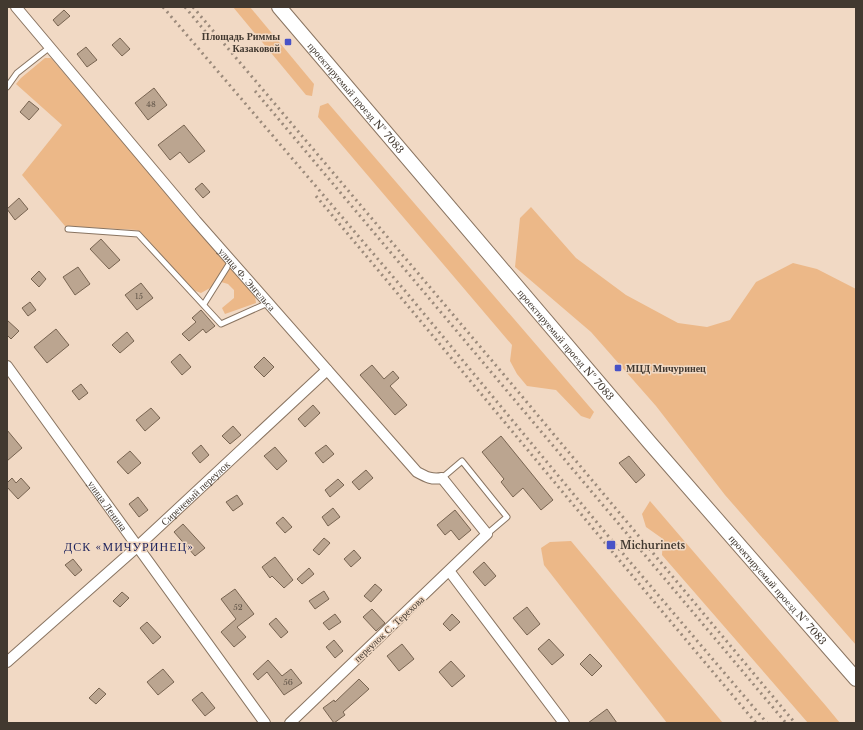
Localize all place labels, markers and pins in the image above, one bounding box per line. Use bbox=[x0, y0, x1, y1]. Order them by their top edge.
place label: Площадь Риммы Казаковой bbox=[202, 30, 280, 55]
marker: Площадь Риммы Казаковой bbox=[283, 37, 293, 47]
place label: МЦД Мичуринец bbox=[626, 362, 706, 375]
marker: МЦД Мичуринец bbox=[613, 363, 623, 373]
marker: Michurinets bbox=[605, 539, 617, 551]
place label: Michurinets bbox=[620, 539, 685, 552]

